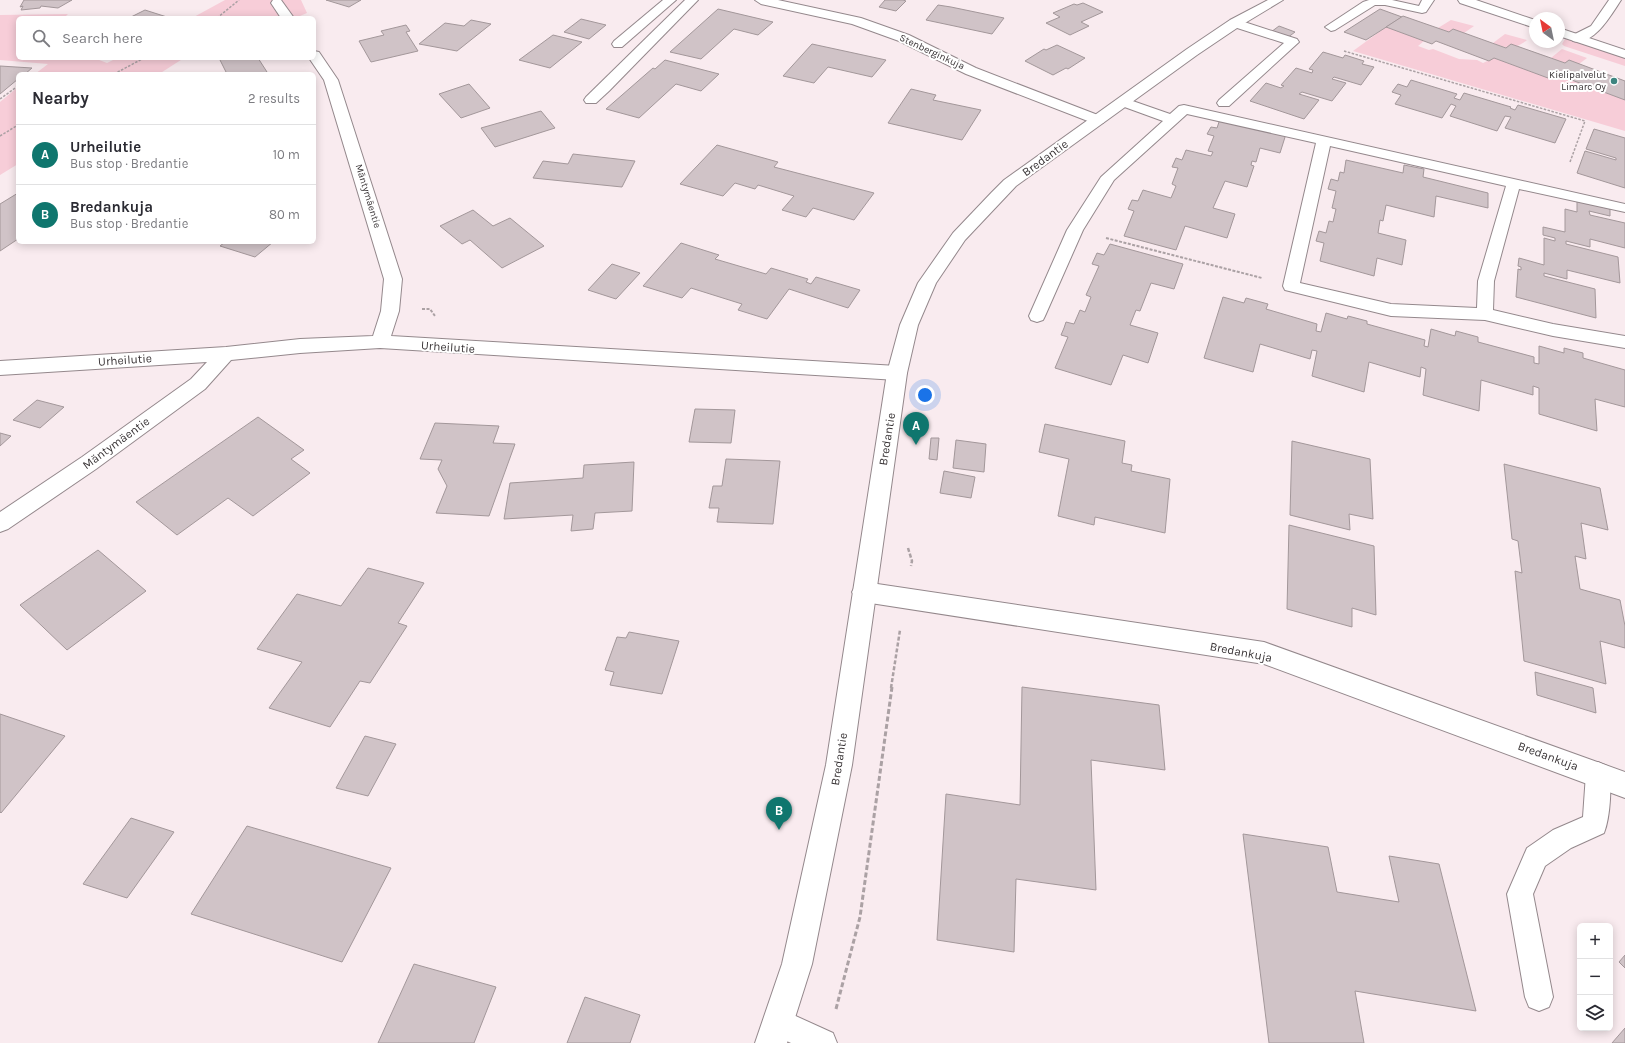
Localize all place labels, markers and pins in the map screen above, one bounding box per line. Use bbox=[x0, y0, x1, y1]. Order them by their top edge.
place label: Kielipalvelut Limarc Oy bbox=[1549, 69, 1606, 93]
marker: Kielipalvelut Limarc Oy bbox=[1609, 76, 1619, 86]
pin: A bbox=[903, 412, 929, 445]
pin: B bbox=[766, 797, 792, 830]

